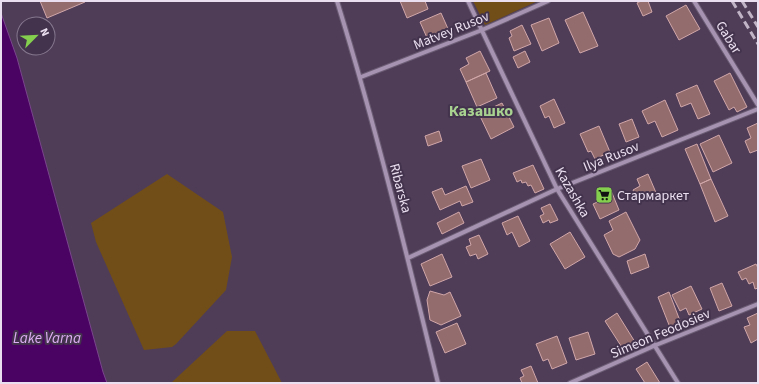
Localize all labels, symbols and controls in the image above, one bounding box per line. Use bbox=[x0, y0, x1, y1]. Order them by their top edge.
street label: Matvey Rusov bbox=[410, 6, 493, 55]
north arrow bbox=[16, 16, 56, 56]
street label: Gabar bbox=[710, 17, 746, 58]
text: N bbox=[36, 26, 53, 39]
district label: Казашко bbox=[449, 100, 513, 122]
street label: Ilya Rusov bbox=[580, 136, 643, 177]
street label: Ribarska bbox=[384, 161, 416, 215]
street label: Kazashka bbox=[550, 164, 595, 221]
supermarket icon: Стармаркет bbox=[594, 185, 614, 205]
place label: Стармаркет bbox=[617, 186, 690, 206]
street label: Simeon Feodosiev bbox=[607, 304, 714, 364]
water label: Lake Varna bbox=[13, 328, 81, 349]

